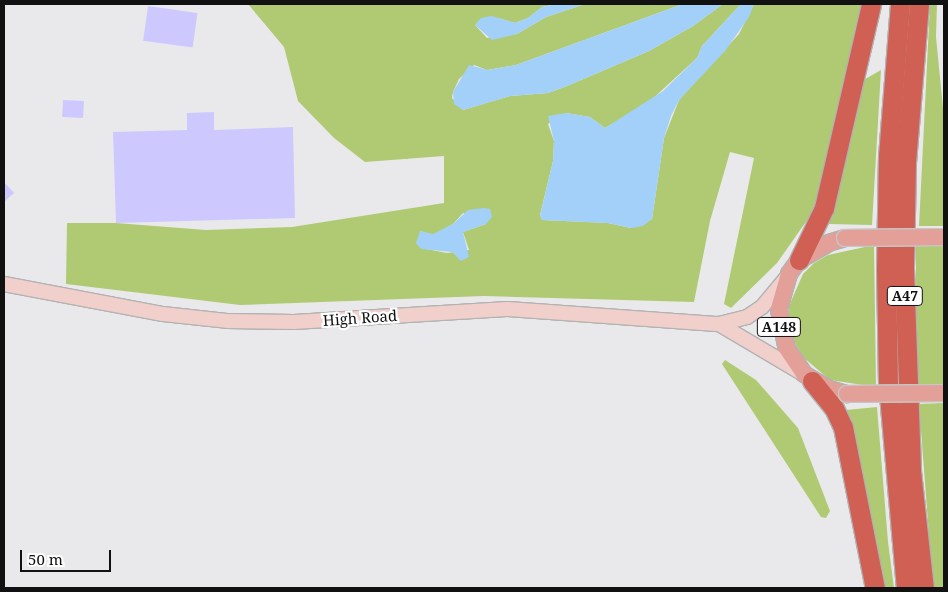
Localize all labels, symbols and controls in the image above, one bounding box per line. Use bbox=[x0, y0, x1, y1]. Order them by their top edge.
road number: A47 bbox=[886, 284, 924, 308]
street label: High Road bbox=[322, 306, 398, 330]
road number: A148 bbox=[756, 316, 802, 338]
scale bar bbox=[22, 540, 114, 572]
text: 50 m bbox=[28, 549, 63, 569]

